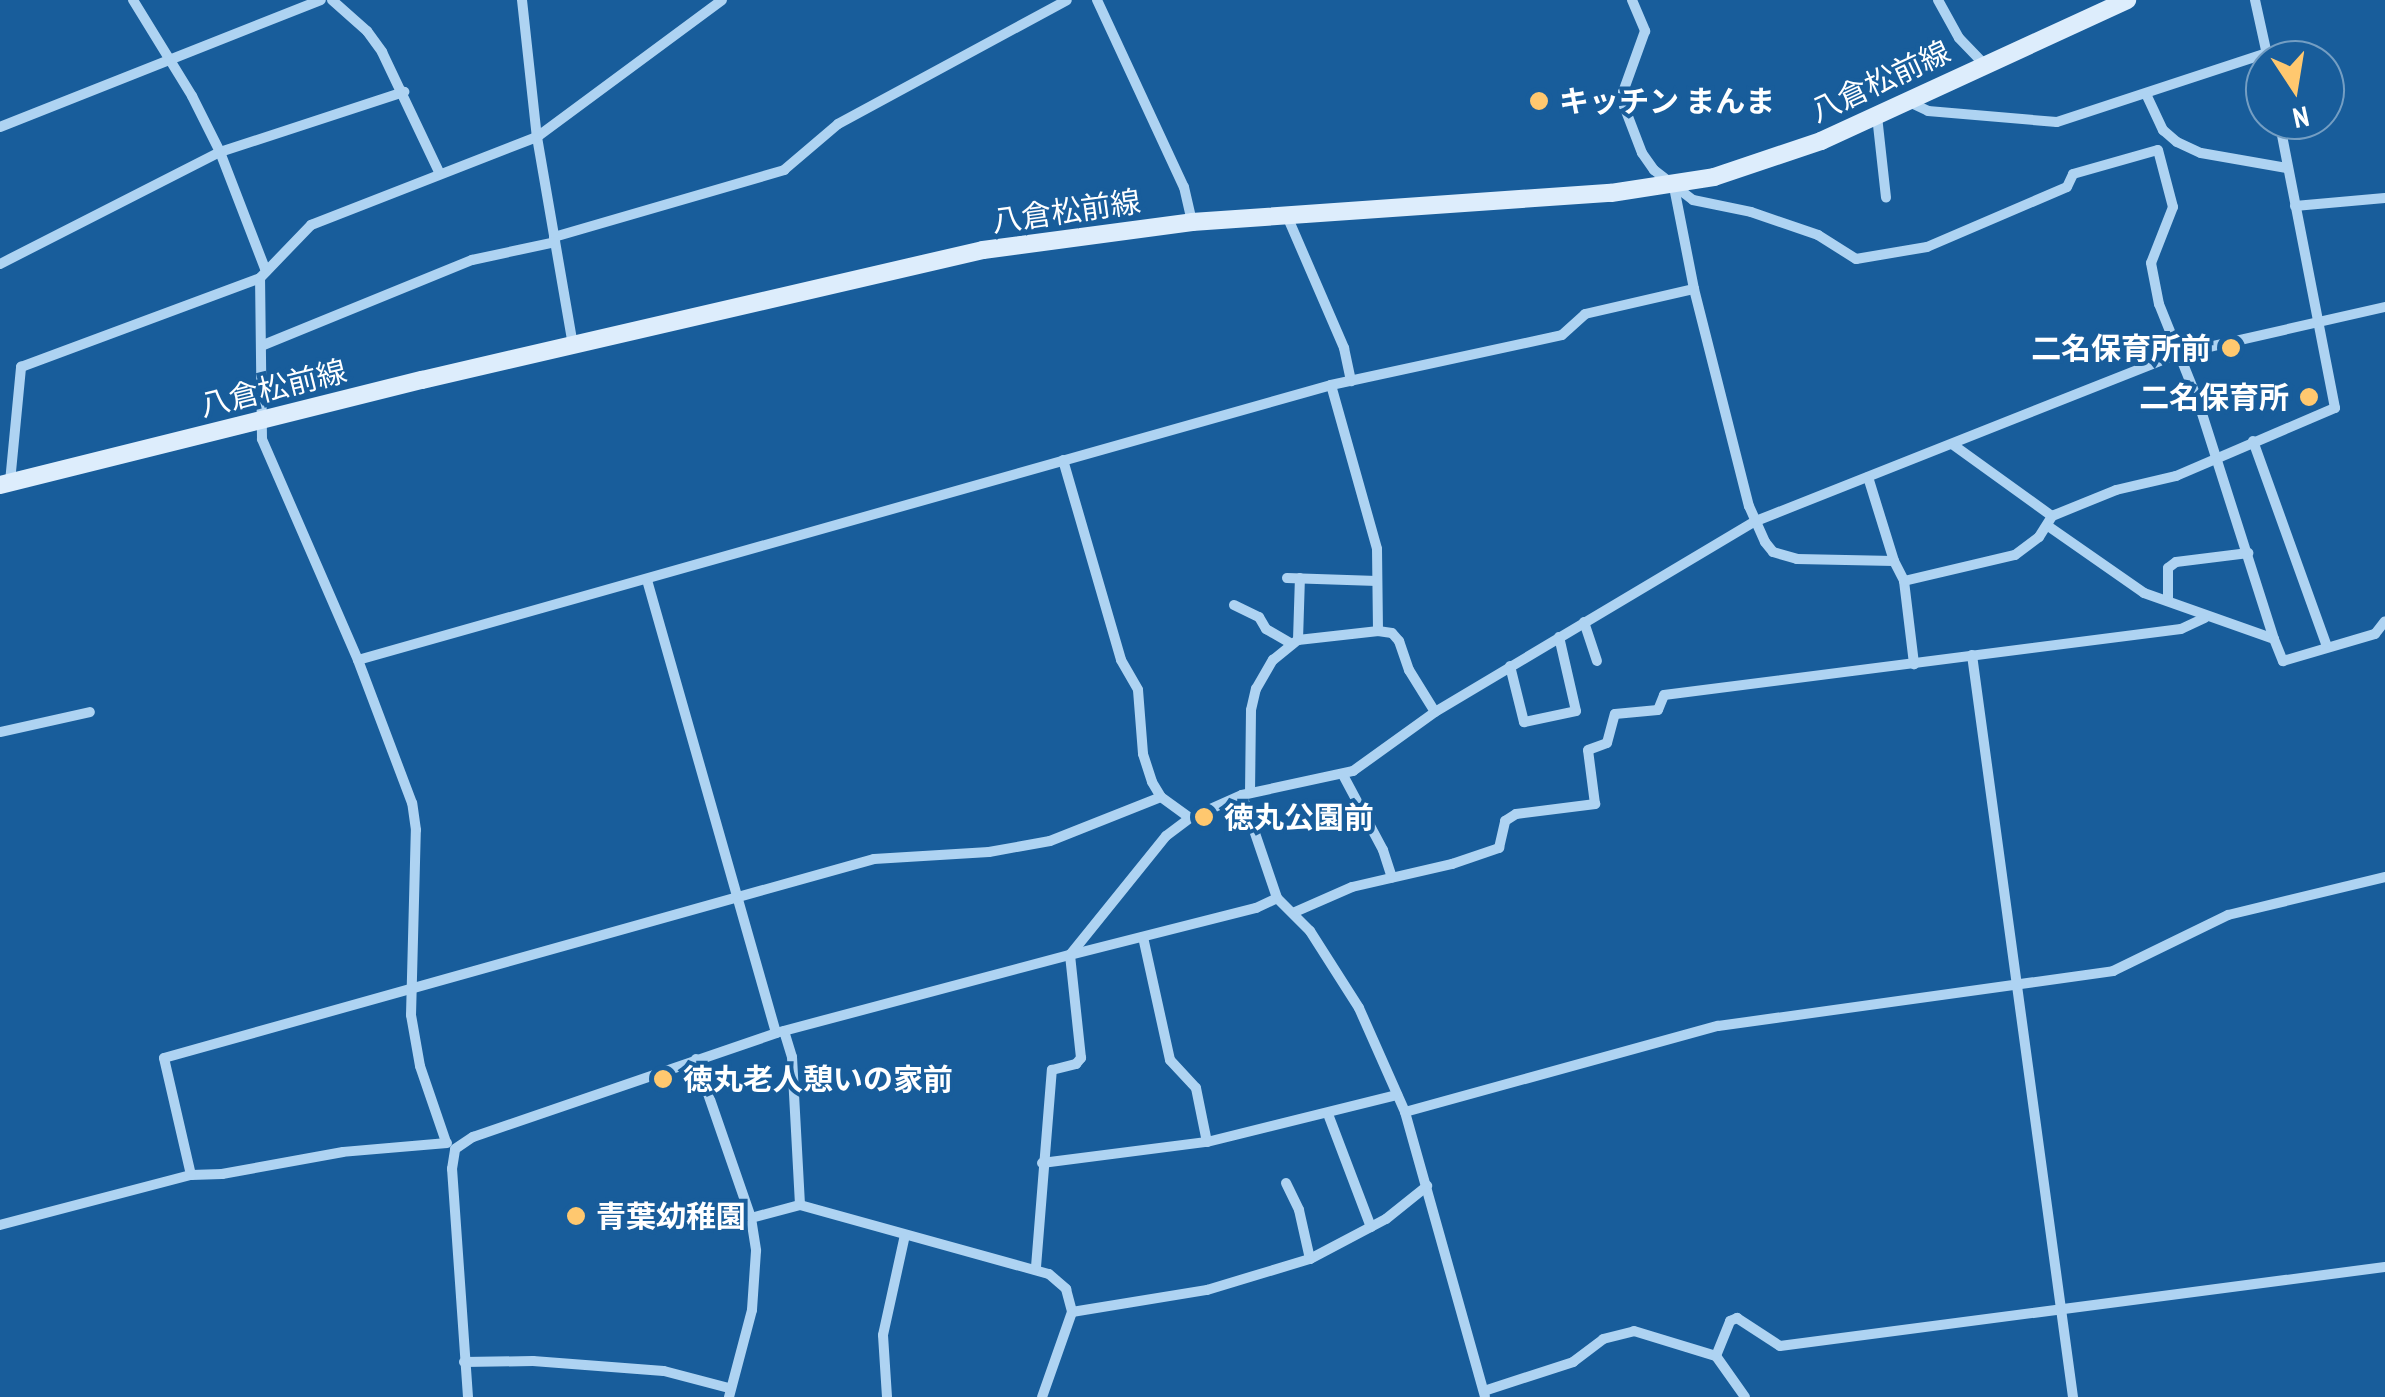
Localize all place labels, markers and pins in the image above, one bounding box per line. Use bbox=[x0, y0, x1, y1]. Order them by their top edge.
place label: キッチン まんま bbox=[1559, 83, 1775, 119]
marker: キッチン まんま bbox=[1528, 90, 1550, 112]
place label: 二名保育所前 bbox=[2031, 330, 2211, 366]
marker: 二名保育所前 bbox=[2220, 337, 2242, 359]
place label: 二名保育所 bbox=[2139, 379, 2289, 415]
marker: 二名保育所 bbox=[2298, 386, 2320, 408]
place label: 徳丸公園前 bbox=[1224, 799, 1374, 835]
marker: 徳丸公園前 bbox=[1193, 806, 1215, 828]
place label: 徳丸老人憩いの家前 bbox=[683, 1061, 953, 1097]
marker: 徳丸老人憩いの家前 bbox=[652, 1068, 674, 1090]
place label: 青葉幼稚園 bbox=[596, 1198, 746, 1234]
marker: 青葉幼稚園 bbox=[565, 1205, 587, 1227]

